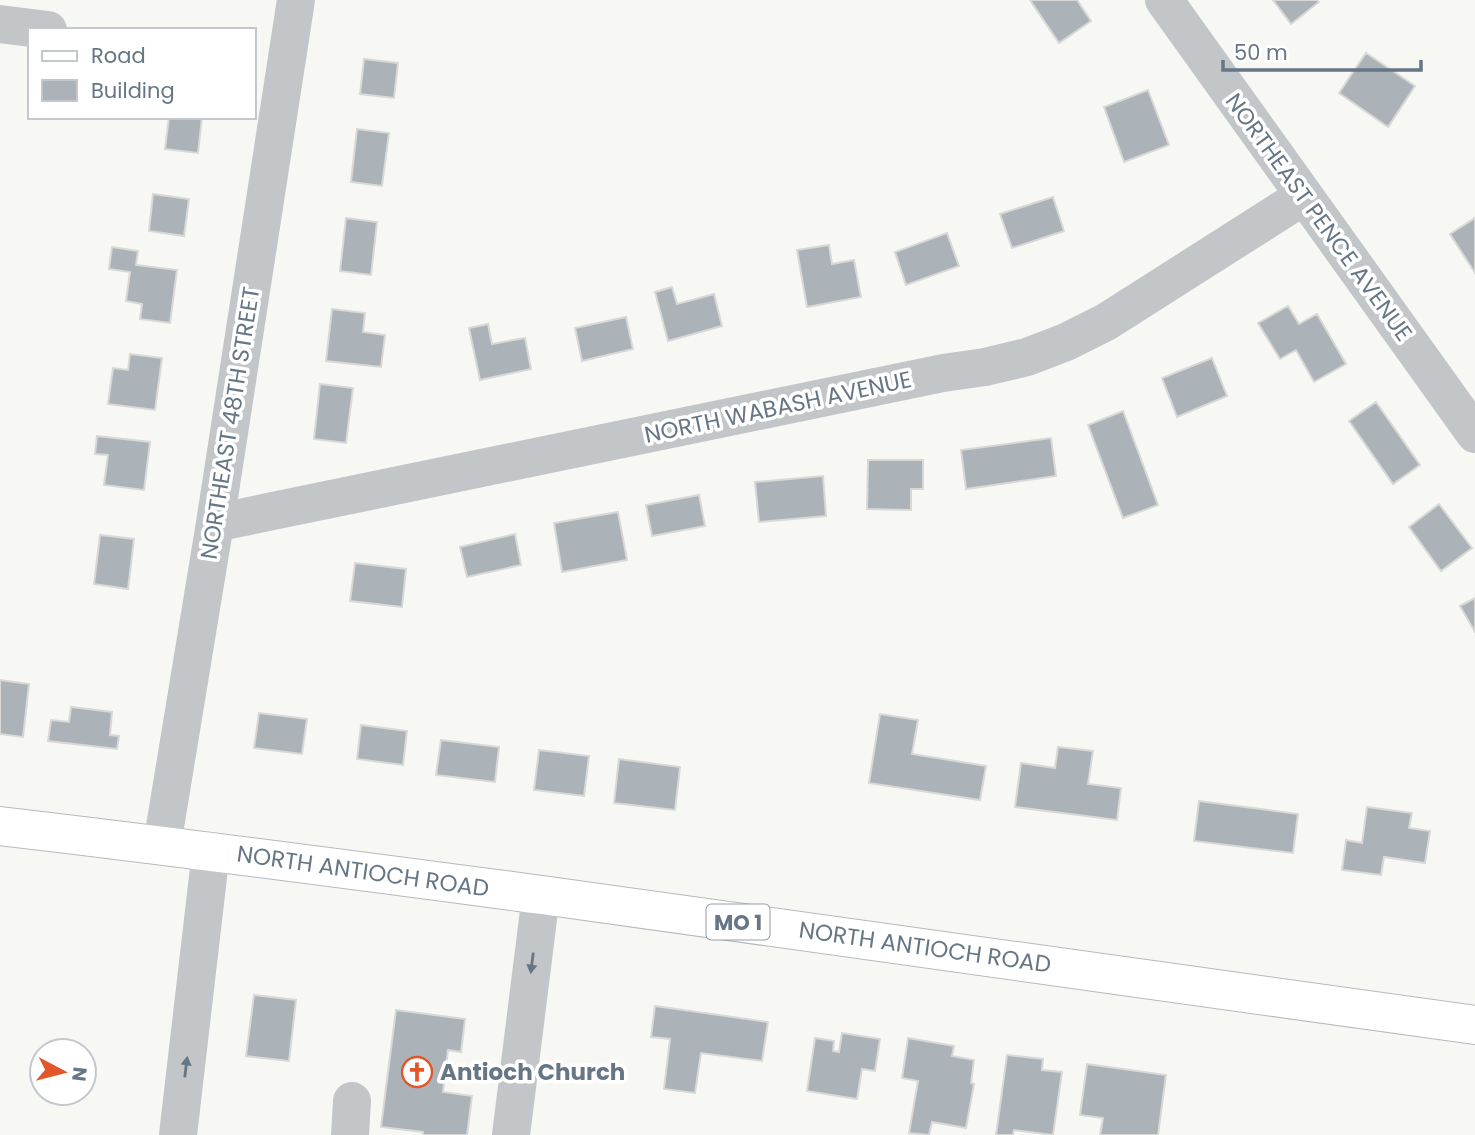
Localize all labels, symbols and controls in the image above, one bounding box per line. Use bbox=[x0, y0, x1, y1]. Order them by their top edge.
legend bbox=[28, 28, 256, 119]
scale bar bbox=[1223, 28, 1421, 72]
text: 50 m bbox=[1234, 38, 1288, 67]
text: Road bbox=[91, 41, 146, 70]
text: Building bbox=[91, 76, 175, 105]
street label: NORTHEAST PENCE AVENUE bbox=[1218, 87, 1420, 347]
street label: NORTHEAST 48TH STREET bbox=[193, 284, 267, 562]
street label: NORTH WABASH AVENUE bbox=[642, 363, 914, 451]
street label: NORTH ANTIOCH ROAD bbox=[235, 837, 491, 905]
road number: MO 1 bbox=[706, 904, 770, 940]
street label: NORTH ANTIOCH ROAD bbox=[797, 913, 1053, 981]
one-way arrow bbox=[526, 952, 537, 974]
north arrow bbox=[28, 1037, 98, 1107]
church icon: Antioch Church bbox=[400, 1055, 434, 1089]
one-way arrow bbox=[181, 1056, 192, 1078]
place label: Antioch Church bbox=[440, 1056, 625, 1088]
text: N bbox=[65, 1065, 94, 1083]

